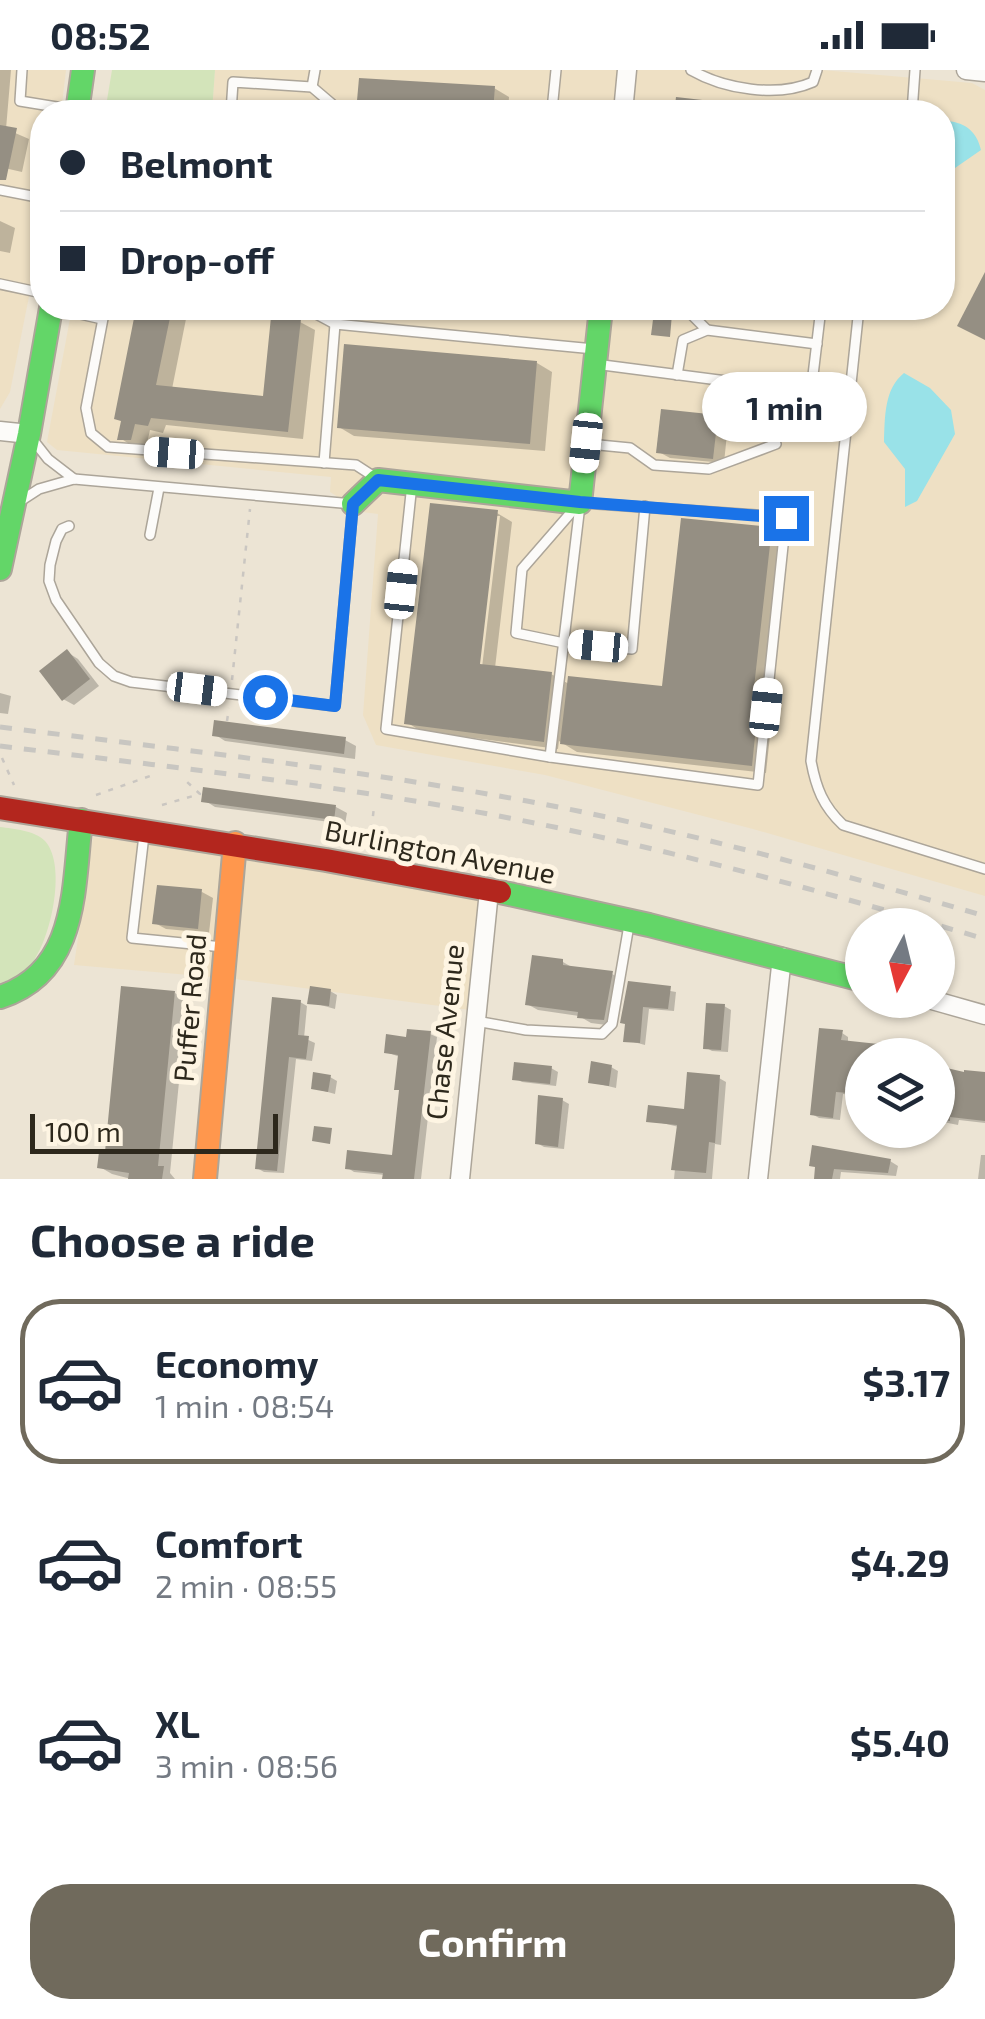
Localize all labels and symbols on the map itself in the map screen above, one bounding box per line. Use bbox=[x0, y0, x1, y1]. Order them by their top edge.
callout: 1 min bbox=[704, 373, 868, 443]
car bbox=[568, 412, 604, 474]
car bbox=[143, 436, 205, 470]
route end bbox=[764, 496, 809, 541]
car bbox=[383, 558, 419, 620]
car bbox=[567, 628, 629, 664]
car bbox=[165, 670, 229, 708]
route start bbox=[243, 675, 288, 720]
car bbox=[748, 677, 784, 739]
street label: Burlington Avenue bbox=[322, 812, 558, 890]
north arrow bbox=[845, 908, 955, 1018]
street label: Puffer Road bbox=[166, 932, 212, 1083]
street label: Chase Avenue bbox=[418, 942, 470, 1121]
scale bar bbox=[30, 1109, 278, 1154]

